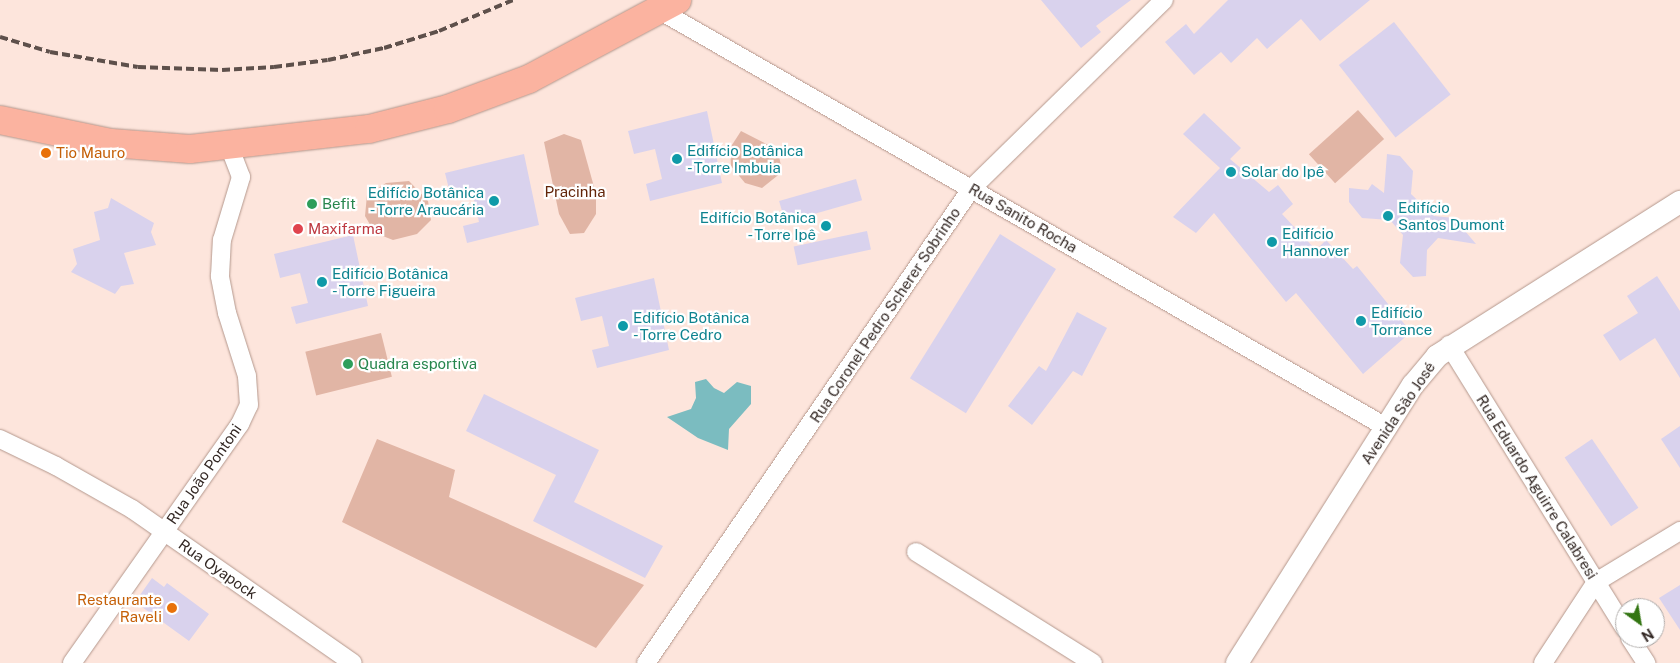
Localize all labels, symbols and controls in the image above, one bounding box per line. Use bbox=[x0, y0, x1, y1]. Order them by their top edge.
place label: Edifício Botânica - Torre Imbuia bbox=[687, 141, 803, 176]
place label: Tio Mauro bbox=[56, 144, 125, 162]
marker: Tio Mauro bbox=[40, 147, 52, 159]
marker: Edifício Botânica - Torre Imbuia bbox=[671, 153, 683, 165]
place label: Solar do Ipê bbox=[1241, 163, 1325, 181]
marker: Solar do Ipê bbox=[1225, 166, 1237, 178]
street label: Rua Sanito Rocha bbox=[965, 180, 1081, 256]
place label: Edifício Botânica - Torre Araucária bbox=[367, 183, 484, 218]
park label: Pracinha bbox=[545, 183, 605, 201]
place label: Befit bbox=[322, 195, 356, 213]
marker: Edifício Botânica - Torre Araucária bbox=[488, 195, 500, 207]
marker: Befit bbox=[306, 198, 318, 210]
place label: Edifício Santos Dumont bbox=[1398, 198, 1505, 233]
street label: Rua Coronel Pedro Scherer Sobrinho bbox=[806, 204, 964, 426]
place label: Edifício Botânica - Torre Ipê bbox=[700, 208, 816, 243]
marker: Edifício Santos Dumont bbox=[1382, 210, 1394, 222]
place label: Maxifarma bbox=[308, 220, 383, 238]
marker: Edifício Botânica - Torre Ipê bbox=[820, 220, 832, 232]
marker: Maxifarma bbox=[292, 223, 304, 235]
place label: Edifício Hannover bbox=[1282, 224, 1349, 259]
marker: Edifício Hannover bbox=[1266, 236, 1278, 248]
place label: Edifício Botânica - Torre Figueira bbox=[332, 264, 448, 299]
marker: Edifício Botânica - Torre Figueira bbox=[316, 276, 328, 288]
place label: Edifício Torrance bbox=[1371, 303, 1432, 338]
place label: Edifício Botânica - Torre Cedro bbox=[633, 308, 749, 343]
marker: Edifício Torrance bbox=[1355, 315, 1367, 327]
marker: Edifício Botânica - Torre Cedro bbox=[617, 320, 629, 332]
place label: Quadra esportiva bbox=[358, 355, 477, 373]
marker: Quadra esportiva bbox=[342, 358, 354, 370]
street label: Avenida São José bbox=[1357, 358, 1439, 468]
street label: Rua Eduardo Aguirre Calabresi bbox=[1473, 391, 1601, 583]
street label: Rua João Pontoni bbox=[163, 420, 245, 528]
street label: Rua Oyapock bbox=[175, 535, 261, 603]
place label: Restaurante Raveli bbox=[77, 590, 162, 625]
north arrow bbox=[1615, 598, 1665, 648]
marker: Restaurante Raveli bbox=[166, 602, 178, 614]
text: N bbox=[1639, 625, 1656, 645]

